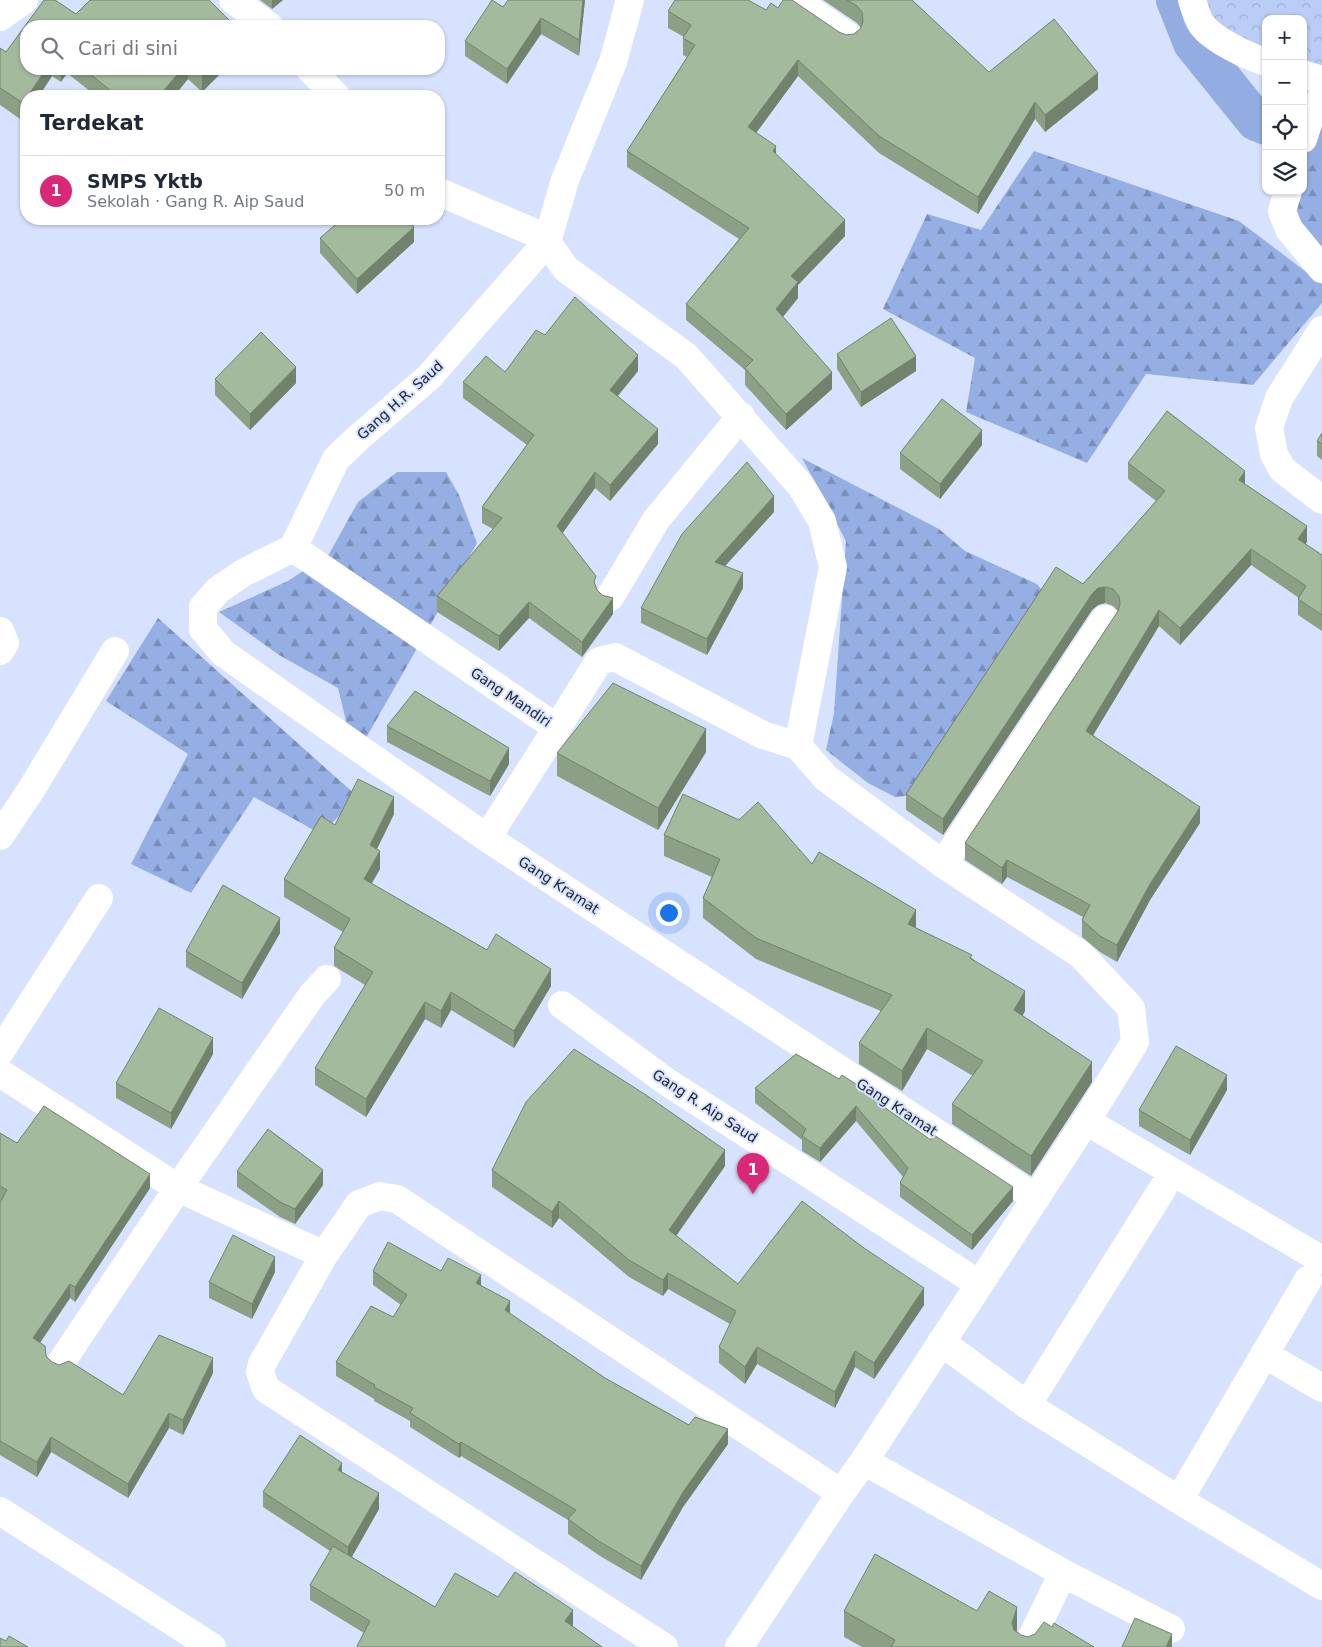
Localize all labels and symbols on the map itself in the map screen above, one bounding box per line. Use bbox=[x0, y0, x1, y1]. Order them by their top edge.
street label: Gang H.R. Saud bbox=[354, 357, 446, 443]
street label: Gang Mandiri bbox=[468, 664, 554, 730]
street label: Gang Kramat bbox=[516, 853, 603, 917]
your location bbox=[656, 900, 682, 926]
street label: Gang R. Aip Saud bbox=[650, 1066, 760, 1146]
street label: Gang Kramat bbox=[854, 1075, 941, 1139]
pin: 1 bbox=[737, 1153, 769, 1194]

